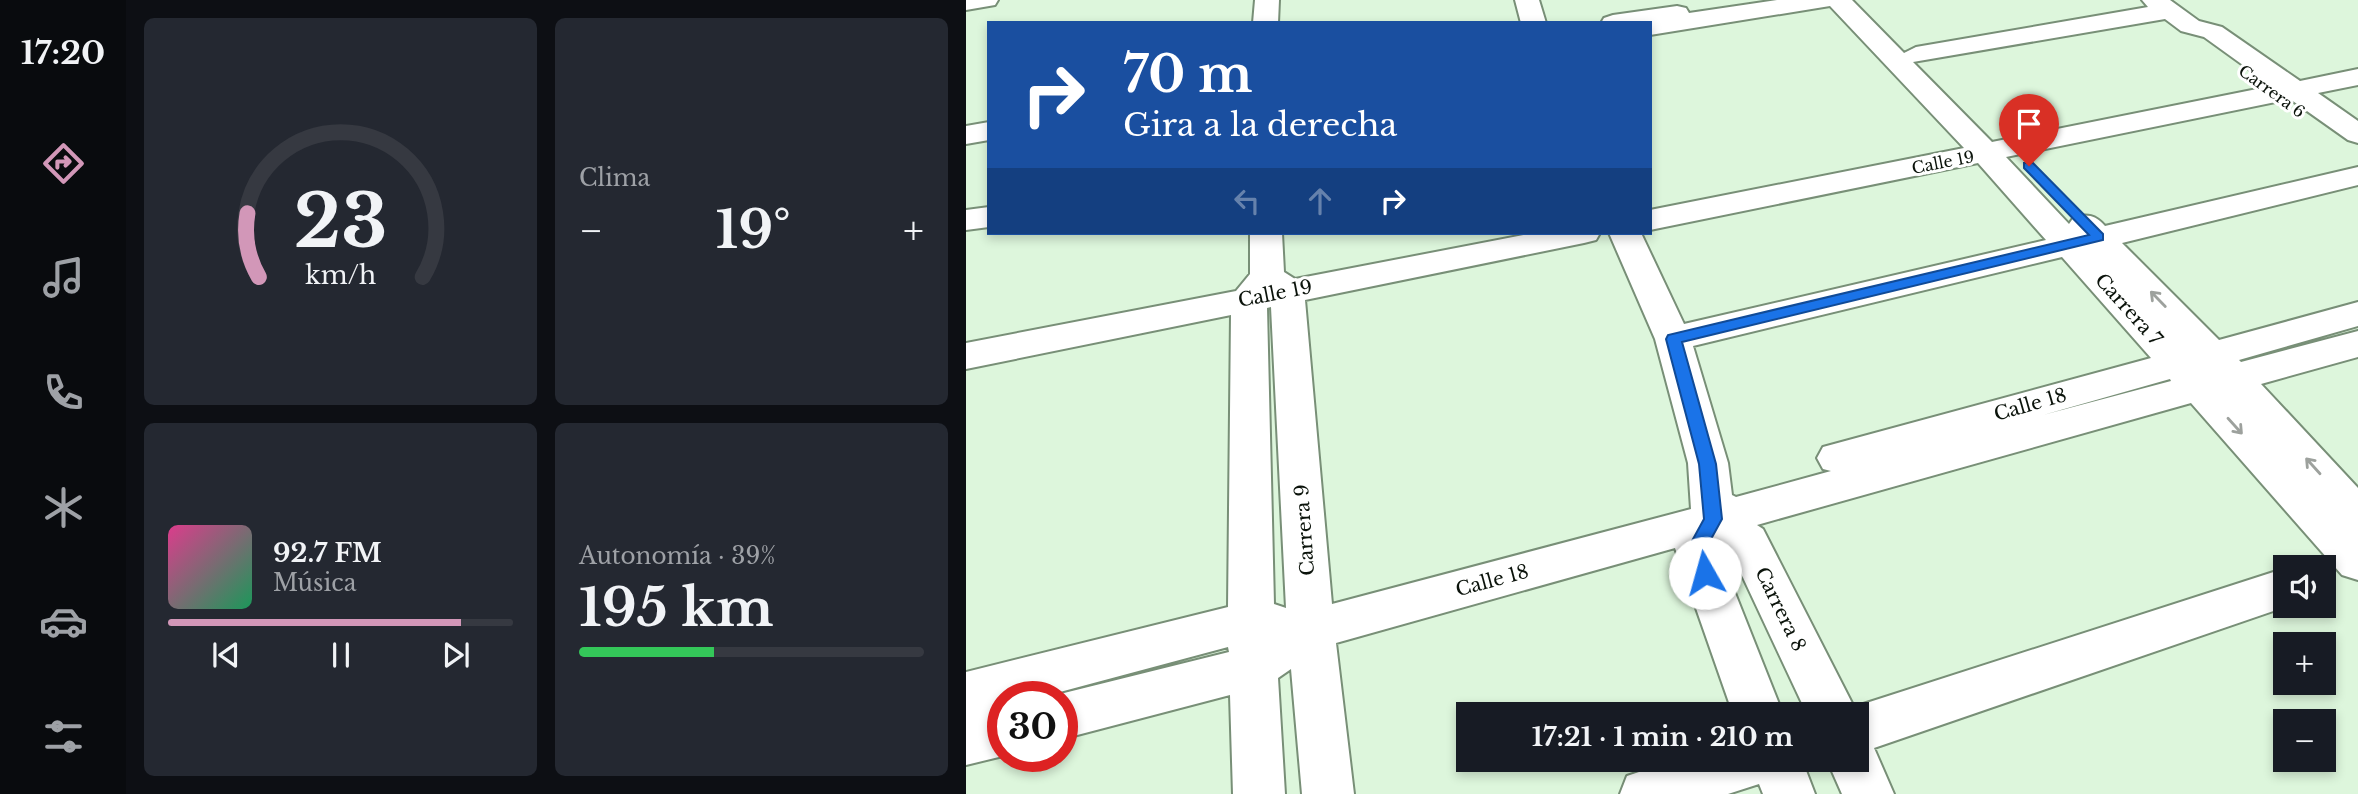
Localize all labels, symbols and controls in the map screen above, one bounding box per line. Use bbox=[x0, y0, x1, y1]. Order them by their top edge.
text: 17:20 bbox=[21, 33, 105, 73]
text: 70 m bbox=[1123, 44, 1253, 105]
icon: right bbox=[1008, 49, 1099, 140]
street label: Carrera 6 bbox=[2235, 60, 2309, 122]
pin bbox=[1999, 94, 2059, 166]
text: Gira a la derecha bbox=[1123, 105, 1397, 145]
icon: arrive bbox=[2010, 105, 2048, 143]
icon: directions bbox=[39, 139, 88, 188]
street label: Calle 19 bbox=[1910, 146, 1976, 178]
text: Clima bbox=[579, 164, 650, 192]
text: 23 bbox=[294, 177, 387, 268]
icon: left bbox=[1228, 182, 1266, 220]
icon: ahead bbox=[1301, 182, 1339, 220]
icon: right bbox=[1374, 182, 1412, 220]
text: 19° bbox=[716, 198, 791, 262]
text: − bbox=[579, 207, 603, 254]
text: + bbox=[903, 207, 924, 254]
icon: music bbox=[39, 253, 88, 302]
text: km/h bbox=[305, 260, 376, 291]
street label: Carrera 7 bbox=[2090, 269, 2167, 350]
street label: Calle 19 bbox=[1236, 275, 1314, 312]
one-way arrow bbox=[2149, 291, 2166, 308]
icon: phone bbox=[39, 368, 88, 417]
street label: Calle 18 bbox=[1991, 383, 2069, 426]
one-way arrow bbox=[2227, 417, 2243, 435]
one-way arrow bbox=[2304, 458, 2321, 475]
icon: climate bbox=[39, 483, 88, 532]
street label: Carrera 9 bbox=[1290, 483, 1319, 576]
position arrow bbox=[1668, 536, 1742, 610]
text: 92.7 FM bbox=[273, 537, 382, 569]
text: Autonomía · 39% bbox=[579, 542, 776, 570]
map controls bbox=[2273, 555, 2336, 772]
button: sound bbox=[2273, 555, 2336, 618]
street label: Calle 18 bbox=[1453, 560, 1531, 601]
street label: Carrera 8 bbox=[1750, 563, 1811, 655]
text: Música bbox=[273, 569, 356, 597]
text: 195 km bbox=[579, 576, 774, 640]
icon: car bbox=[39, 597, 88, 646]
button: + bbox=[2273, 632, 2336, 695]
icon: previous bbox=[207, 636, 245, 674]
icon: pause bbox=[322, 636, 360, 674]
icon: next bbox=[437, 636, 475, 674]
speed limit sign: 30 bbox=[987, 681, 1078, 772]
button: − bbox=[2273, 709, 2336, 772]
icon: filters bbox=[39, 712, 88, 761]
text: 17:21 · 1 min · 210 m bbox=[1532, 721, 1793, 753]

